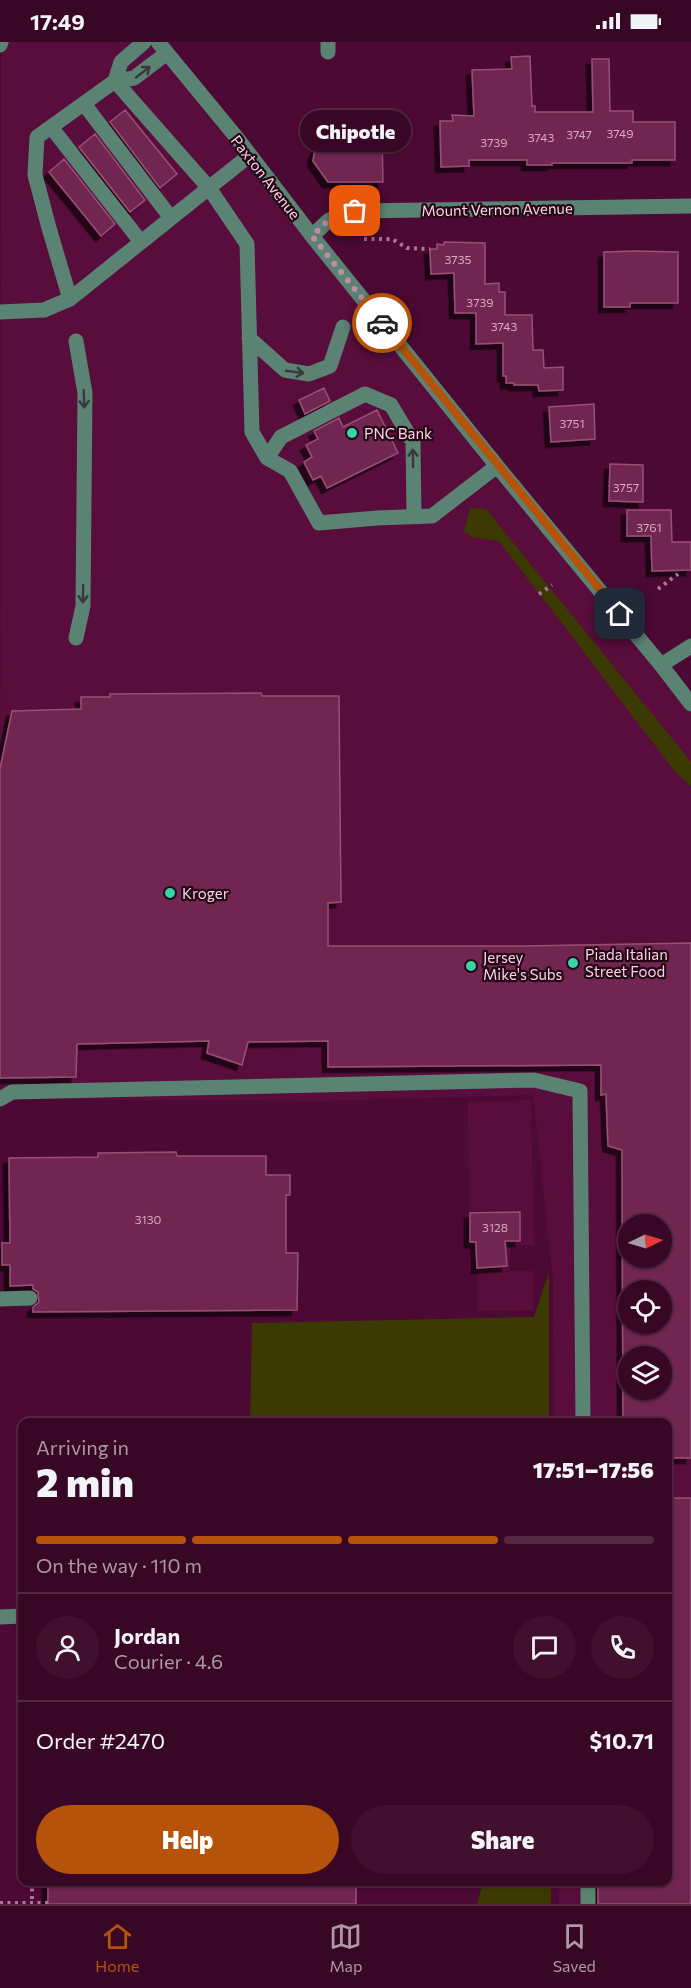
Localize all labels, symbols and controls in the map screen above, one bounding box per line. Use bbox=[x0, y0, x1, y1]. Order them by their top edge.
text: 17:49 bbox=[30, 8, 85, 35]
one-way arrow bbox=[134, 65, 150, 78]
callout: Chipotle bbox=[300, 109, 410, 151]
text: Chipotle bbox=[316, 119, 395, 143]
house number: 3749 bbox=[607, 126, 633, 140]
house number: 3747 bbox=[566, 127, 592, 141]
house number: 3743 bbox=[528, 130, 554, 144]
street label: Paxton Avenue bbox=[228, 131, 304, 223]
house number: 3739 bbox=[480, 135, 508, 149]
pin bbox=[329, 185, 380, 236]
icon: bag bbox=[338, 194, 371, 227]
street label: Mount Vernon Avenue bbox=[421, 199, 573, 219]
house number: 3735 bbox=[445, 252, 472, 266]
courier bbox=[352, 293, 412, 353]
house number: 3739 bbox=[466, 295, 494, 309]
icon: car bbox=[366, 307, 399, 340]
house number: 3743 bbox=[491, 319, 517, 333]
one-way arrow bbox=[285, 366, 305, 377]
one-way arrow bbox=[79, 388, 90, 408]
house number: 3751 bbox=[559, 416, 585, 430]
place label: PNC Bank bbox=[364, 424, 432, 442]
marker: PNC Bank bbox=[345, 426, 359, 440]
one-way arrow bbox=[407, 448, 419, 468]
house number: 3757 bbox=[613, 480, 639, 494]
house number: 3761 bbox=[636, 520, 662, 534]
one-way arrow bbox=[77, 583, 89, 603]
pin bbox=[594, 588, 645, 639]
icon: home bbox=[603, 597, 636, 630]
place label: Kroger bbox=[182, 884, 229, 902]
marker: Kroger bbox=[163, 886, 177, 900]
place label: Piada Italian Street Food bbox=[585, 945, 668, 980]
place label: Jersey Mike's Subs bbox=[483, 948, 563, 983]
marker: Piada Italian Street Food bbox=[566, 956, 580, 970]
marker: Jersey Mike's Subs bbox=[464, 959, 478, 973]
house number: 3130 bbox=[135, 1212, 161, 1226]
north arrow bbox=[618, 1214, 672, 1268]
map controls bbox=[618, 1214, 672, 1400]
house number: 3128 bbox=[482, 1220, 508, 1234]
button: locate bbox=[618, 1280, 672, 1334]
button: layers bbox=[618, 1346, 672, 1400]
text: Arriving in bbox=[36, 1435, 129, 1459]
text: 17:51–17:56 bbox=[533, 1456, 654, 1483]
text: 2 min bbox=[36, 1457, 134, 1505]
text: On the way · 110 m bbox=[36, 1553, 202, 1577]
button: person bbox=[36, 1616, 99, 1679]
button: chat bbox=[513, 1616, 576, 1679]
button: phone bbox=[591, 1616, 654, 1679]
text: Jordan bbox=[114, 1622, 180, 1649]
text: Courier · 4.6 bbox=[114, 1649, 223, 1673]
text: Order #2470 bbox=[36, 1727, 165, 1754]
text: $10.71 bbox=[589, 1727, 654, 1754]
button: Help bbox=[36, 1805, 339, 1874]
button: Share bbox=[351, 1805, 654, 1874]
tab: Home bbox=[95, 1920, 139, 1975]
tab: Map bbox=[329, 1920, 362, 1975]
tab: Saved bbox=[553, 1920, 596, 1975]

